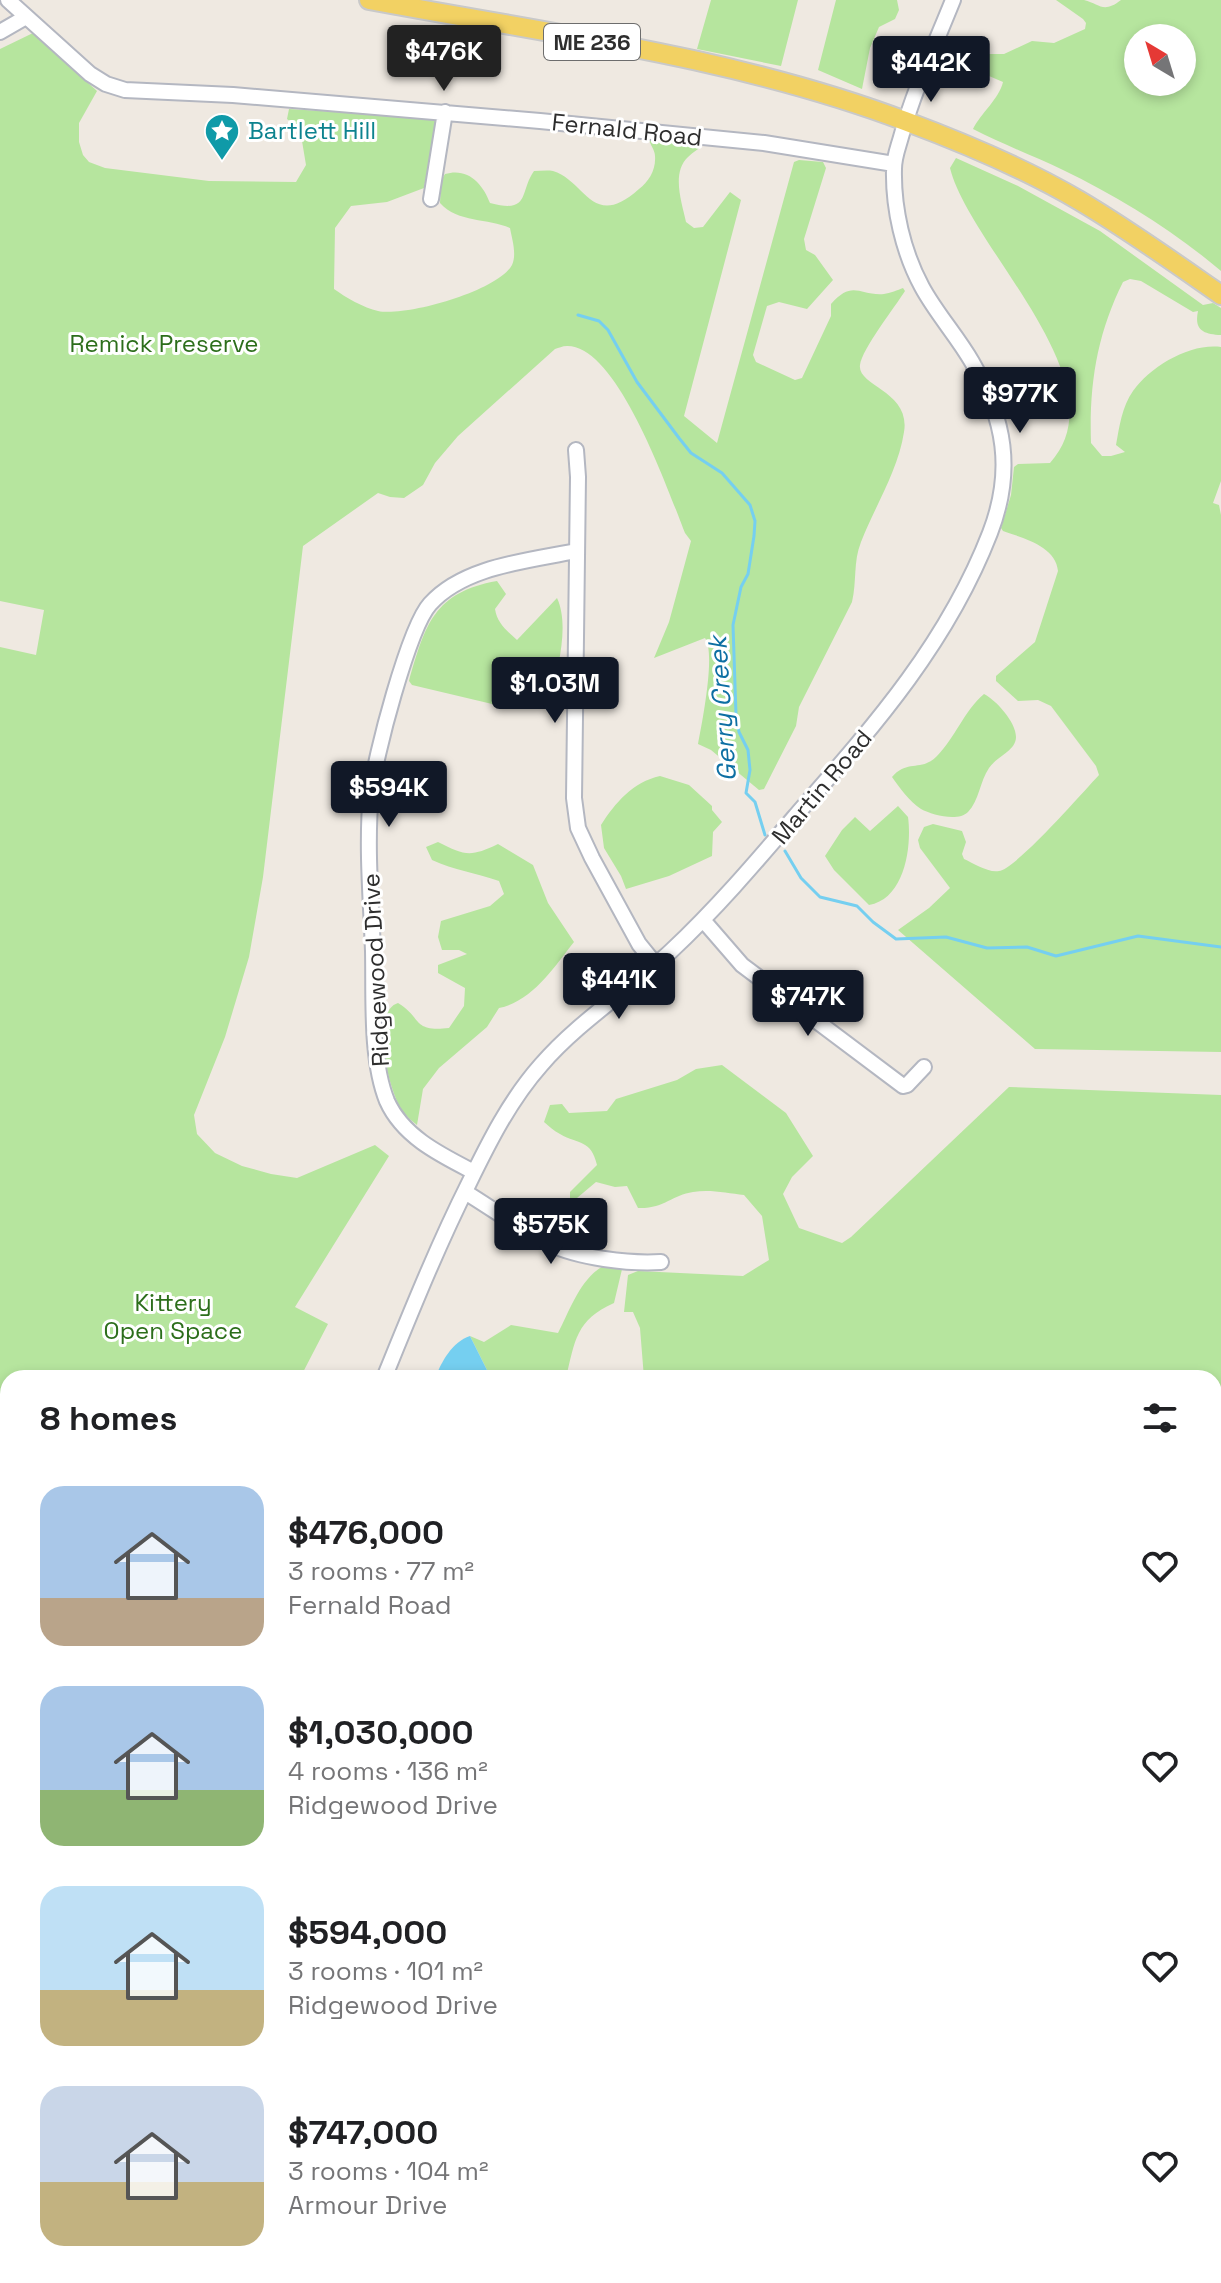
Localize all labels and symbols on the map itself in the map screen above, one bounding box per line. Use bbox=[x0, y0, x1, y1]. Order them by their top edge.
road number: ME 236 bbox=[544, 24, 640, 60]
north arrow bbox=[1124, 24, 1196, 96]
pin: $476K bbox=[388, 25, 500, 93]
pin: $442K bbox=[875, 36, 987, 104]
street label: Fernald Road bbox=[550, 106, 704, 153]
place icon: Bartlett Hill bbox=[203, 112, 241, 162]
place label: Bartlett Hill bbox=[248, 115, 376, 146]
park label: Remick Preserve bbox=[69, 328, 259, 359]
pin: $977K bbox=[964, 367, 1076, 435]
water label: Gerry Creek bbox=[700, 632, 744, 783]
pin: $1.03M bbox=[490, 657, 620, 725]
street label: Martin Road bbox=[765, 723, 879, 850]
pin: $594K bbox=[333, 761, 445, 829]
street label: Ridgewood Drive bbox=[355, 873, 396, 1068]
pin: $441K bbox=[563, 953, 675, 1021]
pin: $747K bbox=[752, 970, 864, 1038]
pin: $575K bbox=[495, 1198, 607, 1266]
park label: Kittery Open Space bbox=[104, 1287, 242, 1346]

